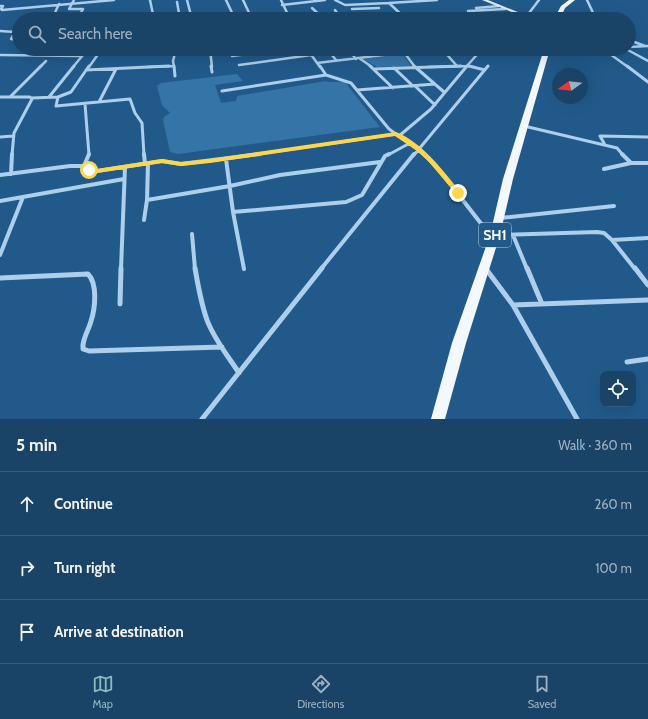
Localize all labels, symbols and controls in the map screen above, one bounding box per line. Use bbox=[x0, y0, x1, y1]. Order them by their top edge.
search box bbox=[12, 12, 636, 56]
icon: search bbox=[26, 23, 48, 45]
text: Search here bbox=[58, 25, 133, 43]
north arrow bbox=[552, 68, 588, 104]
route start bbox=[80, 161, 98, 179]
route end bbox=[449, 184, 467, 202]
road number: SH1 bbox=[479, 223, 511, 247]
map controls bbox=[600, 371, 636, 407]
button: locate bbox=[600, 371, 636, 407]
text: 5 min bbox=[16, 435, 57, 455]
text: Walk · 360 m bbox=[558, 437, 632, 453]
icon: ahead bbox=[16, 493, 38, 515]
text: Continue bbox=[54, 495, 113, 513]
text: 260 m bbox=[594, 496, 632, 512]
icon: right bbox=[16, 557, 38, 579]
text: Turn right bbox=[54, 559, 115, 577]
text: 100 m bbox=[595, 560, 632, 576]
icon: arrive bbox=[16, 621, 38, 643]
text: Arrive at destination bbox=[54, 623, 184, 641]
tab: Map bbox=[92, 673, 114, 711]
tab: Directions bbox=[297, 673, 344, 711]
tab: Saved bbox=[528, 673, 556, 711]

